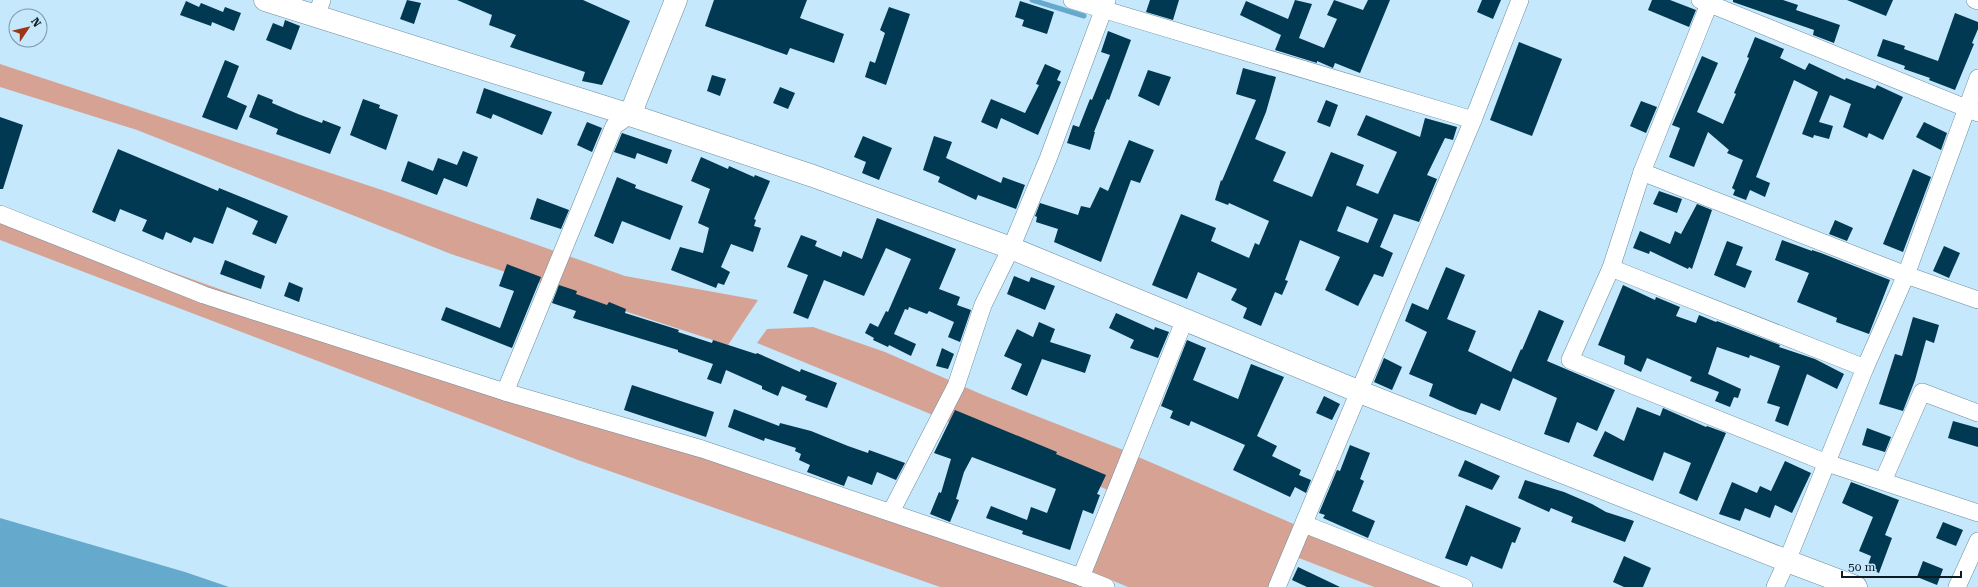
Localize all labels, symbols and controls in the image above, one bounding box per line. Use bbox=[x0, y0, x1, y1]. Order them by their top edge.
north arrow bbox=[8, 8, 48, 48]
text: N bbox=[28, 15, 44, 30]
scale bar bbox=[1842, 553, 1961, 579]
text: 50 m bbox=[1848, 560, 1875, 574]

